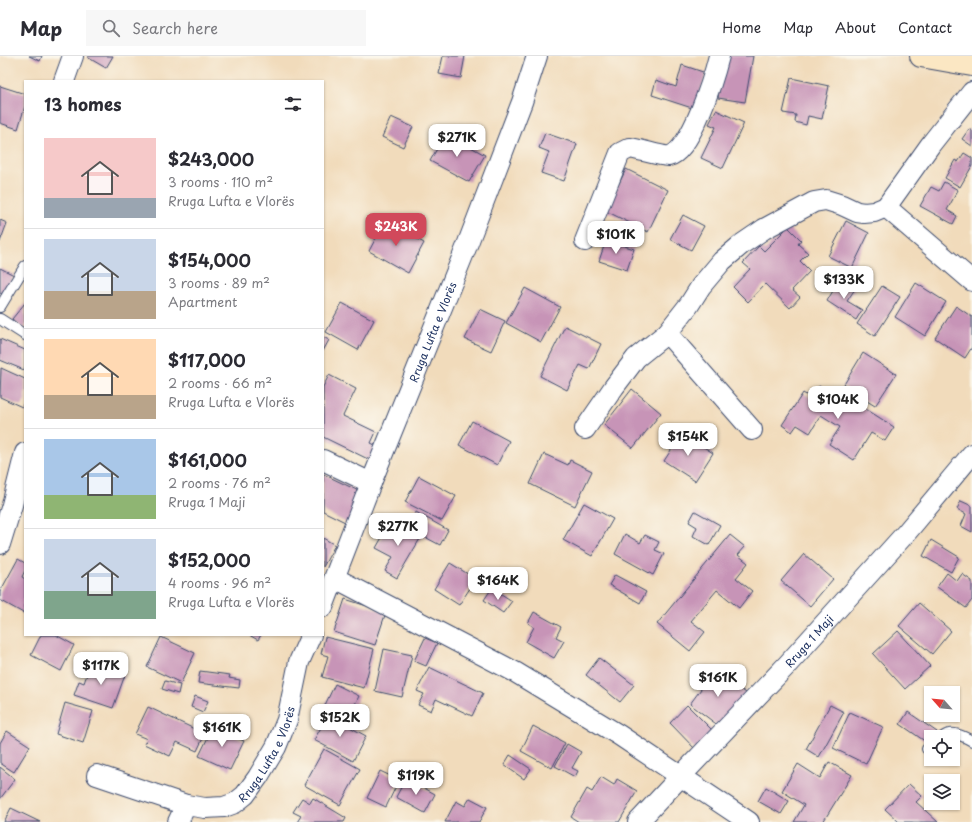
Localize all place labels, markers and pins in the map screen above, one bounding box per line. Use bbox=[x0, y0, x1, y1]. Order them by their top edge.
pin: $271K bbox=[429, 124, 485, 158]
pin: $243K bbox=[368, 213, 424, 247]
pin: $101K bbox=[588, 221, 644, 255]
pin: $133K bbox=[816, 266, 872, 300]
pin: $104K bbox=[810, 386, 866, 420]
pin: $154K bbox=[660, 423, 716, 457]
pin: $277K bbox=[370, 513, 426, 547]
pin: $164K bbox=[470, 567, 526, 601]
pin: $117K bbox=[73, 652, 129, 686]
pin: $161K bbox=[690, 664, 746, 698]
pin: $152K bbox=[312, 704, 368, 738]
pin: $161K bbox=[194, 714, 250, 748]
pin: $119K bbox=[388, 762, 444, 796]

